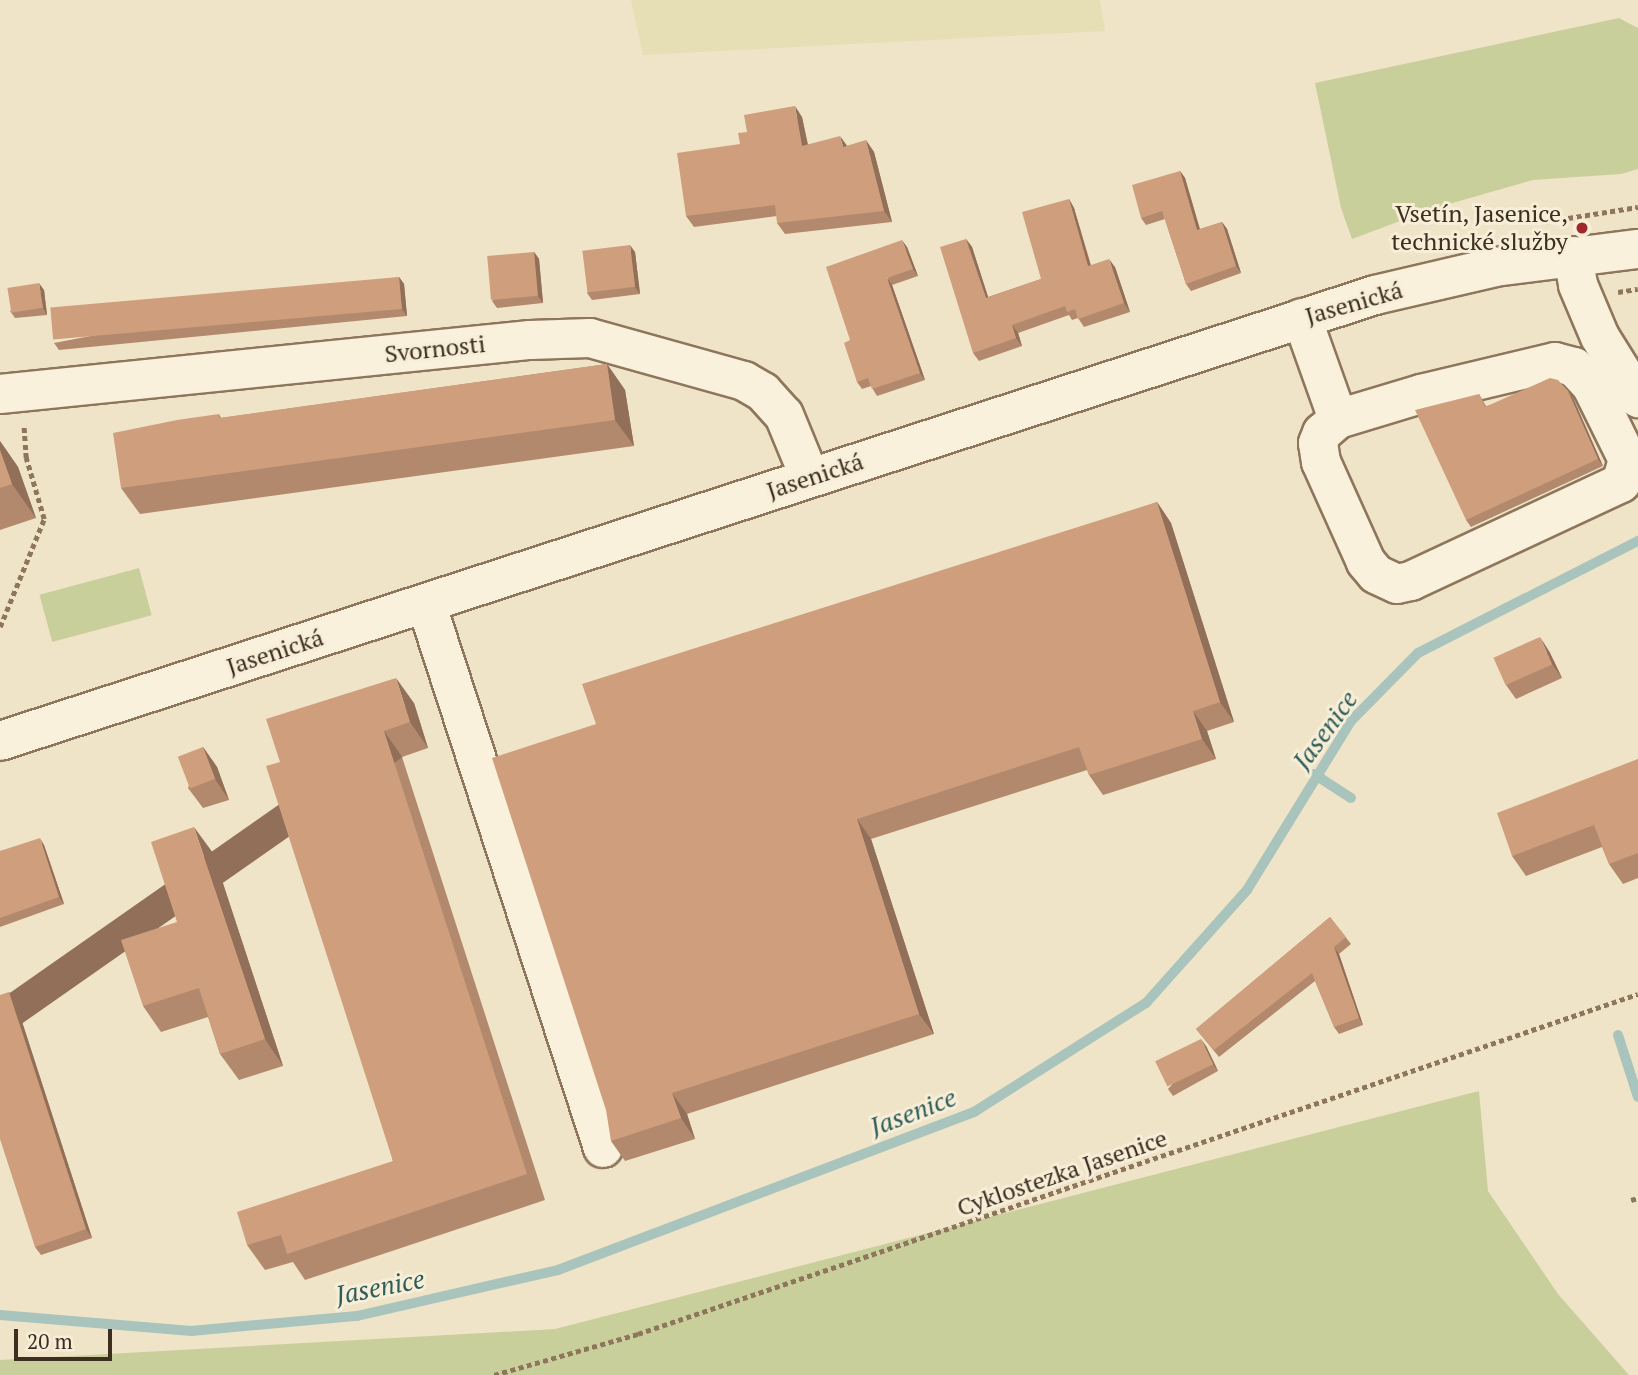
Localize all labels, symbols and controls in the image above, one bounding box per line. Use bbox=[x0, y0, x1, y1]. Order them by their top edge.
place label: Vsetín, Jasenice, technické služby bbox=[1391, 200, 1568, 256]
marker: Vsetín, Jasenice, technické služby bbox=[1574, 220, 1590, 236]
street label: Jasenická bbox=[1302, 275, 1406, 331]
street label: Svornosti bbox=[383, 329, 487, 369]
street label: Jasenická bbox=[763, 447, 867, 505]
street label: Jasenická bbox=[223, 623, 327, 681]
water label: Jasenice bbox=[1286, 685, 1364, 775]
water label: Jasenice bbox=[866, 1081, 960, 1143]
street label: Cyklostezka Jasenice bbox=[953, 1124, 1171, 1222]
water label: Jasenice bbox=[333, 1263, 427, 1311]
scale bar bbox=[18, 1316, 116, 1360]
text: 20 m bbox=[27, 1327, 73, 1355]

